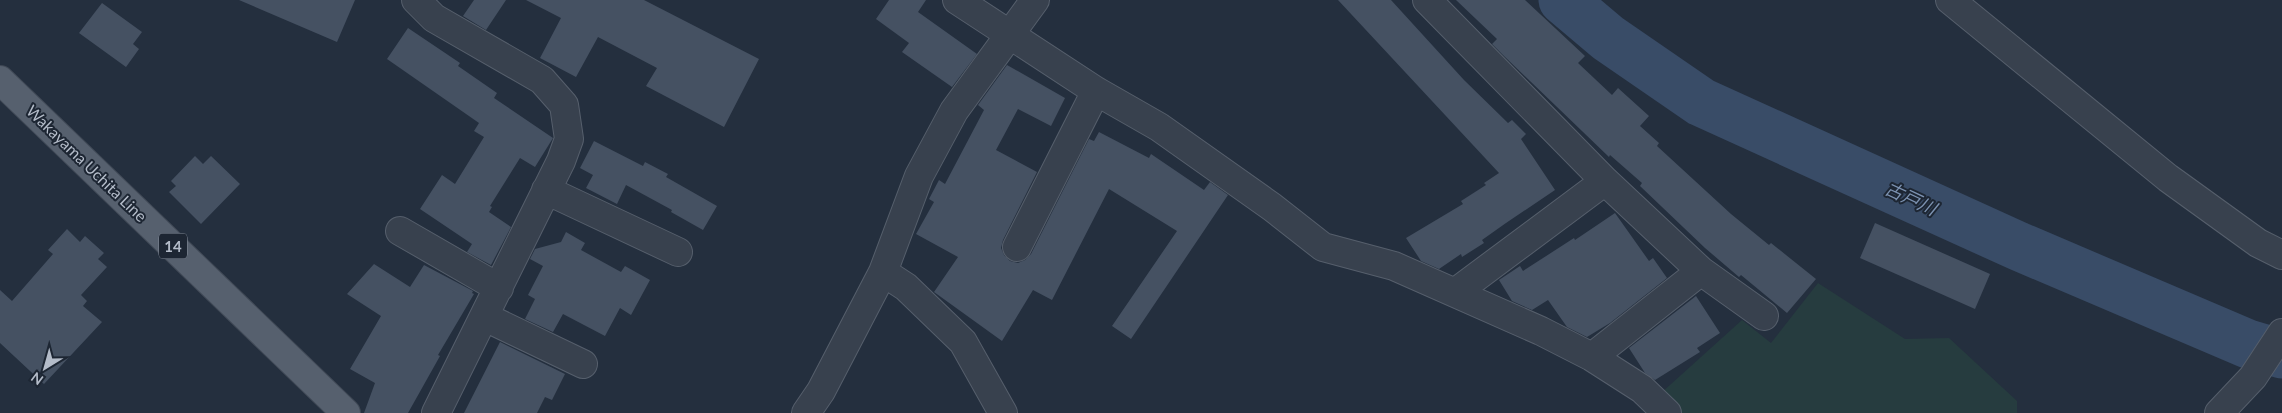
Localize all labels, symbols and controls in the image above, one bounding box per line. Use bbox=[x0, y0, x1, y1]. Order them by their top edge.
street label: Wakayama Uchita Line bbox=[23, 101, 151, 225]
water label: 古戸川 bbox=[1882, 177, 1942, 220]
road number: 14 bbox=[159, 234, 187, 258]
north arrow bbox=[20, 343, 70, 393]
text: N bbox=[27, 369, 46, 389]

